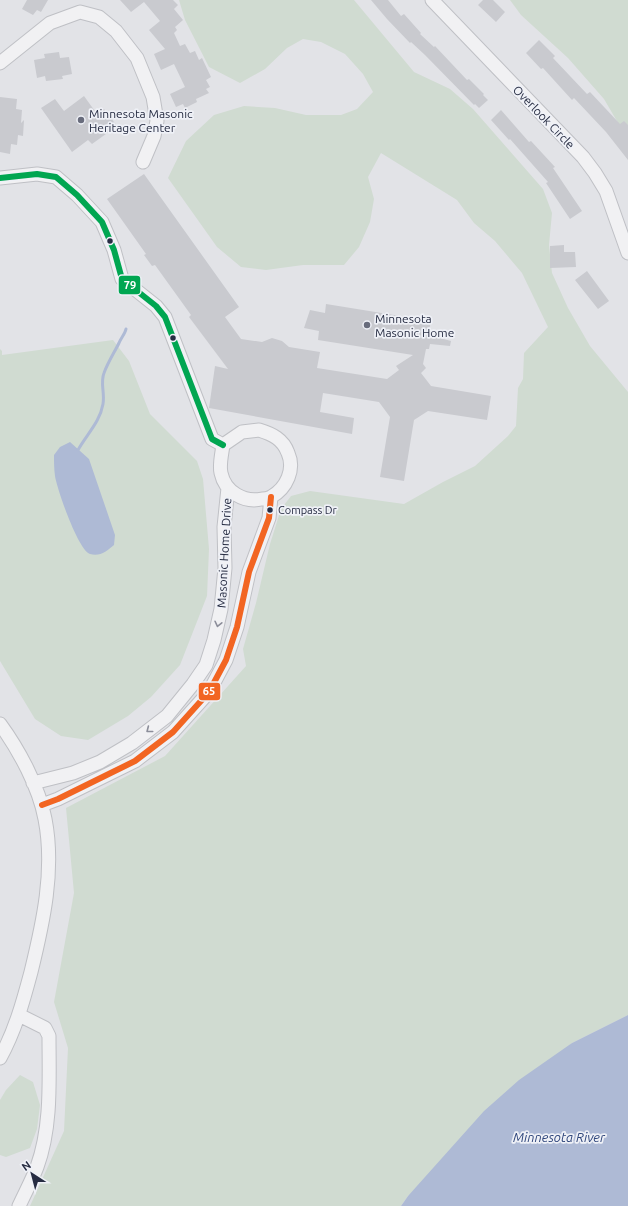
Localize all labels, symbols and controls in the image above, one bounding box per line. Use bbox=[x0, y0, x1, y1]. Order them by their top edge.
street label: Overlook Circle bbox=[511, 83, 577, 151]
place label: Minnesota Masonic Heritage Center bbox=[89, 107, 193, 134]
marker: Minnesota Masonic Heritage Center bbox=[76, 115, 86, 125]
unlabelled marker bbox=[105, 236, 115, 246]
line badge: 79 bbox=[118, 275, 141, 295]
text: 79 bbox=[124, 279, 136, 291]
place label: Minnesota Masonic Home bbox=[375, 312, 454, 339]
marker: Minnesota Masonic Home bbox=[362, 320, 372, 330]
unlabelled marker bbox=[168, 333, 178, 343]
street label: Masonic Home Drive bbox=[215, 498, 233, 608]
place label: Compass Dr bbox=[278, 504, 338, 516]
marker: Compass Dr bbox=[265, 505, 275, 515]
one-way arrow bbox=[214, 621, 222, 627]
line badge: 65 bbox=[198, 682, 221, 701]
text: 65 bbox=[203, 685, 215, 697]
one-way arrow bbox=[147, 725, 154, 732]
water label: Minnesota River bbox=[513, 1130, 606, 1144]
north arrow bbox=[12, 1154, 52, 1194]
text: N bbox=[19, 1159, 33, 1173]

